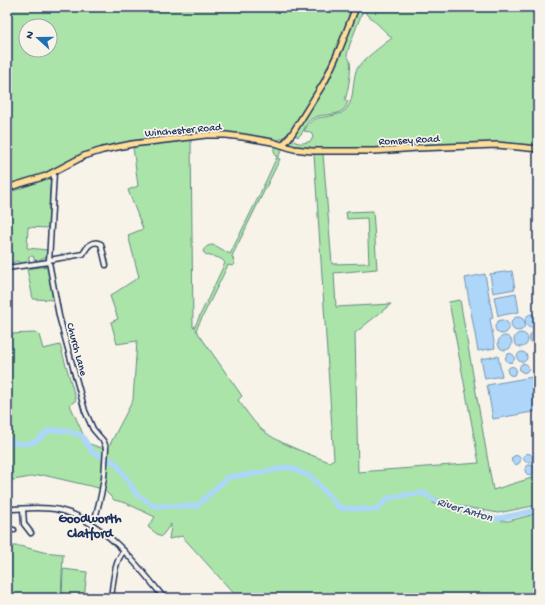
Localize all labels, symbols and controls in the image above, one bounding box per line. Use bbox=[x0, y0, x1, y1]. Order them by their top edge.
north arrow bbox=[18, 18, 58, 58]
text: N bbox=[24, 30, 37, 41]
street label: Winchester Road bbox=[144, 122, 224, 140]
street label: Romsey Road bbox=[378, 133, 441, 149]
street label: Church Lane bbox=[63, 322, 89, 378]
water label: River Anton bbox=[435, 496, 494, 526]
district label: Goodworth Clatford bbox=[58, 512, 122, 542]

